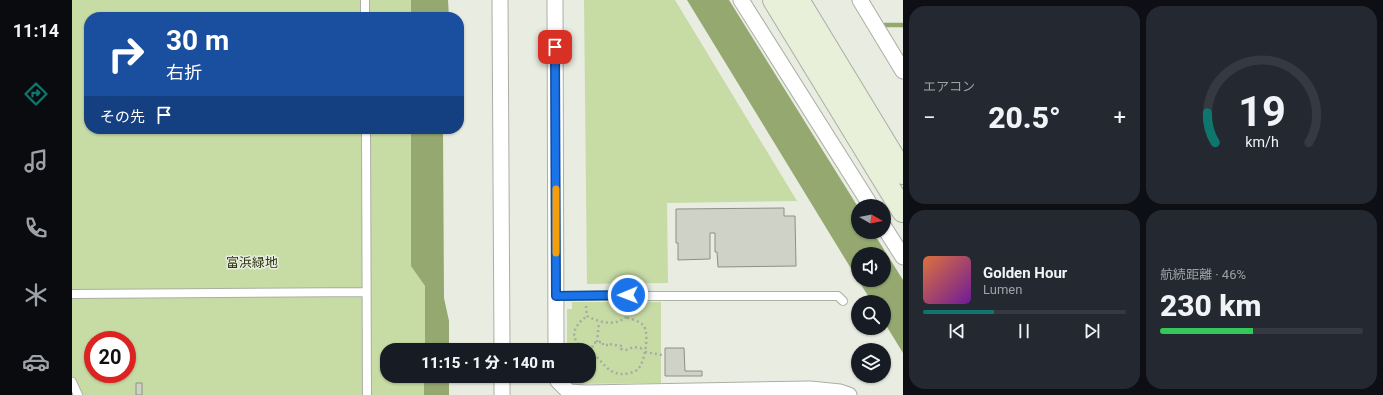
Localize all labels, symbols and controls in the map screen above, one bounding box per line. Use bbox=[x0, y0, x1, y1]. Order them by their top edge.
text: 11:14 bbox=[13, 20, 59, 41]
text: 30 m bbox=[166, 24, 229, 57]
icon: right bbox=[100, 28, 152, 80]
pin bbox=[538, 30, 572, 64]
icon: arrive bbox=[544, 36, 566, 58]
text: 右折 bbox=[166, 62, 202, 83]
text: エアコン bbox=[923, 79, 975, 94]
icon: directions bbox=[22, 80, 50, 108]
text: 19 bbox=[1238, 87, 1285, 136]
text: 20.5° bbox=[988, 100, 1061, 135]
icon: arrive bbox=[153, 104, 175, 126]
text: − bbox=[923, 105, 936, 130]
text: + bbox=[1114, 105, 1126, 130]
text: その先 bbox=[100, 108, 145, 126]
text: km/h bbox=[1245, 133, 1278, 149]
icon: music bbox=[22, 147, 50, 175]
north arrow bbox=[851, 199, 891, 239]
map controls bbox=[851, 199, 891, 383]
icon: phone bbox=[22, 214, 50, 242]
button: sound bbox=[851, 247, 891, 287]
park label: 富浜緑地 bbox=[226, 255, 278, 270]
text: Golden Hour bbox=[983, 264, 1067, 282]
text: 航続距離 · 46% bbox=[1160, 267, 1246, 282]
position arrow bbox=[607, 274, 649, 316]
icon: climate bbox=[22, 281, 50, 309]
text: Lumen bbox=[983, 282, 1022, 297]
text: 230 km bbox=[1160, 288, 1262, 323]
button: search bbox=[851, 295, 891, 335]
icon: previous bbox=[946, 320, 968, 342]
icon: pause bbox=[1013, 320, 1035, 342]
icon: next bbox=[1081, 320, 1103, 342]
speed limit sign: 20 bbox=[84, 331, 136, 383]
button: layers bbox=[851, 343, 891, 383]
icon: car bbox=[22, 348, 50, 376]
text: 11:15 · 1 分 · 140 m bbox=[421, 354, 555, 372]

